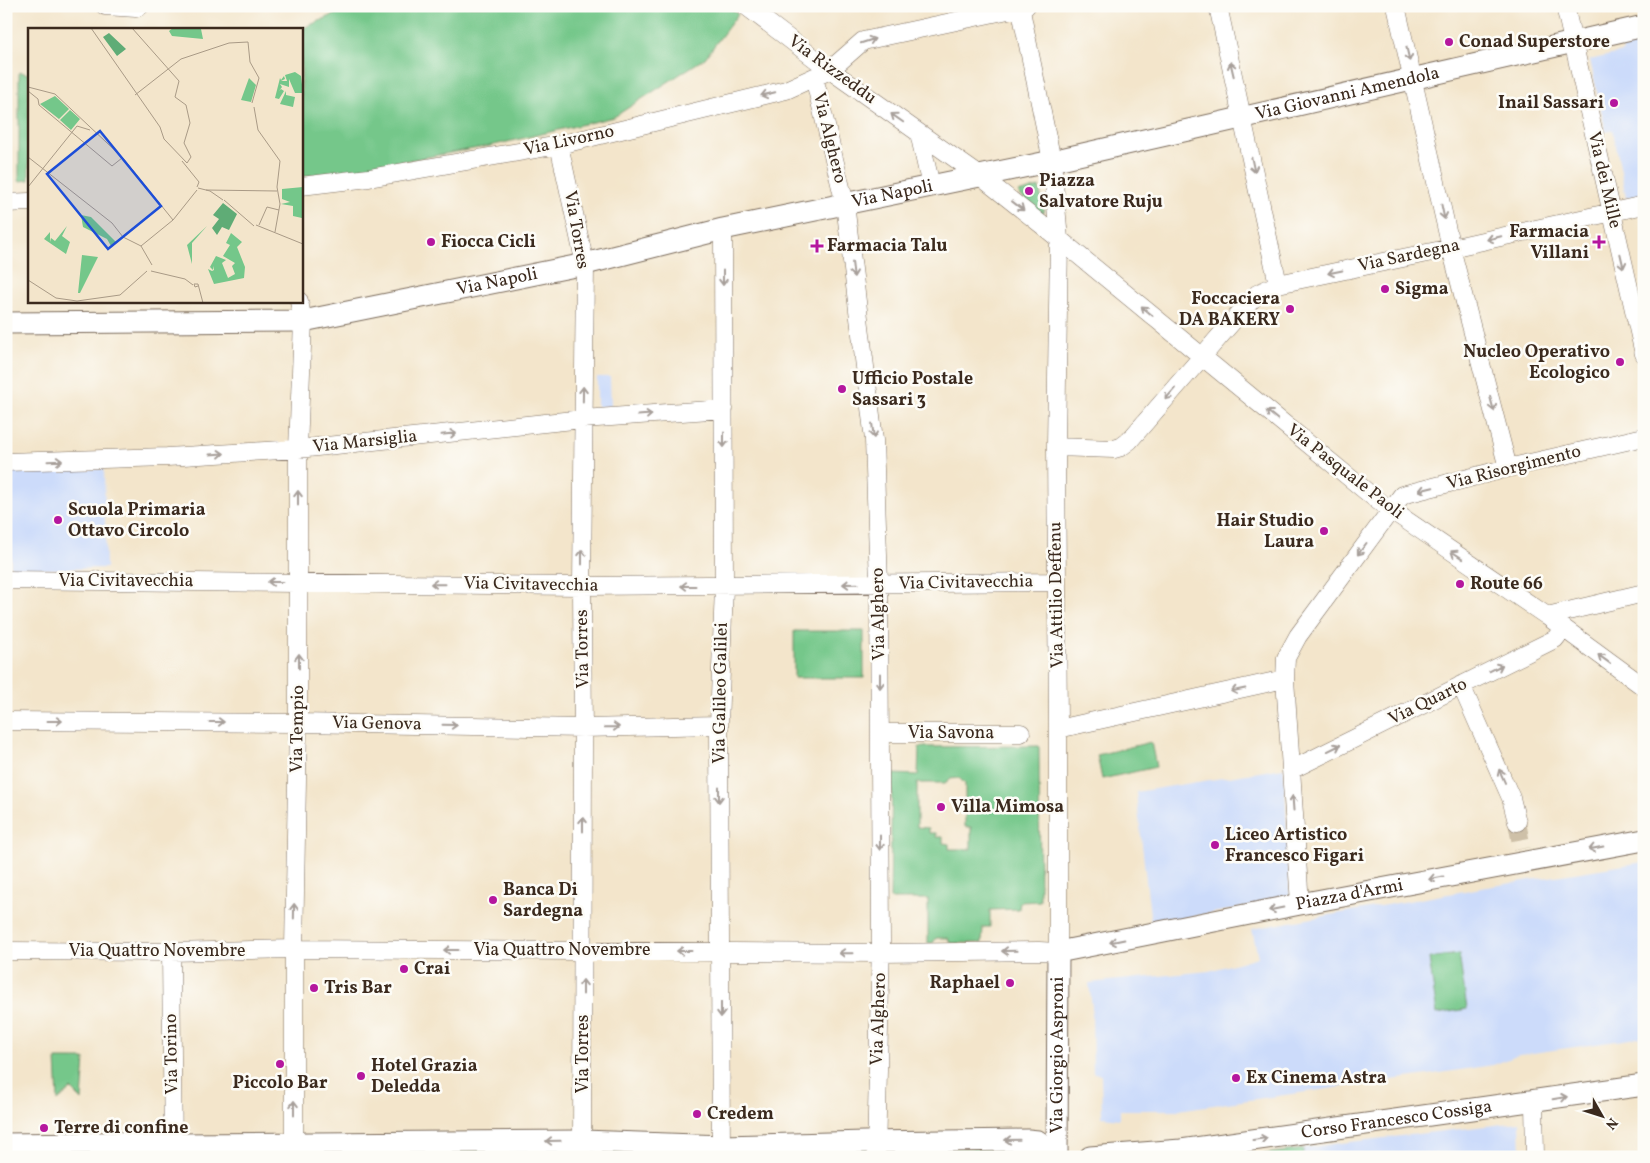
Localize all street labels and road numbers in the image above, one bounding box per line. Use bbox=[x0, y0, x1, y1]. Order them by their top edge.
street label: Via Rizzeddu bbox=[783, 29, 881, 111]
street label: Via Giovanni Amendola bbox=[1253, 61, 1442, 127]
street label: Via Alghero bbox=[806, 90, 852, 186]
street label: Via Livorno bbox=[522, 119, 616, 163]
street label: Via dei Mille bbox=[1581, 129, 1627, 231]
street label: Via Napoli bbox=[849, 173, 935, 215]
street label: Via Torres bbox=[557, 189, 595, 271]
street label: Via Sardegna bbox=[1356, 233, 1462, 279]
street label: Via Napoli bbox=[454, 261, 540, 302]
street label: Via Pasquale Paoli bbox=[1281, 418, 1409, 526]
street label: Via Marsiglia bbox=[312, 424, 418, 460]
street label: Via Risorgimento bbox=[1444, 439, 1584, 497]
street label: Via Attilio Deffenu bbox=[1043, 521, 1071, 669]
street label: Via Alghero bbox=[866, 567, 892, 661]
street label: Via Civitavecchia bbox=[59, 569, 193, 594]
street label: Via Civitavecchia bbox=[898, 569, 1034, 597]
street label: Via Civitavecchia bbox=[463, 571, 599, 599]
street label: Via Torres bbox=[570, 609, 596, 689]
street label: Via Galileo Galilei bbox=[707, 622, 735, 764]
street label: Via Quarto bbox=[1384, 672, 1472, 732]
street label: Via Tempio bbox=[285, 685, 311, 773]
street label: Via Genova bbox=[332, 711, 422, 737]
street label: Via Savona bbox=[908, 721, 994, 746]
street label: Piazza d'Armi bbox=[1294, 873, 1405, 917]
street label: Via Quattro Novembre bbox=[473, 938, 651, 963]
street label: Via Quattro Novembre bbox=[68, 939, 246, 964]
street label: Via Alghero bbox=[865, 972, 893, 1066]
street label: Via Giorgio Asproni bbox=[1045, 976, 1070, 1134]
street label: Via Torino bbox=[159, 1013, 185, 1095]
street label: Via Torres bbox=[571, 1014, 596, 1094]
street label: Corso Francesco Cossiga bbox=[1300, 1094, 1494, 1145]

